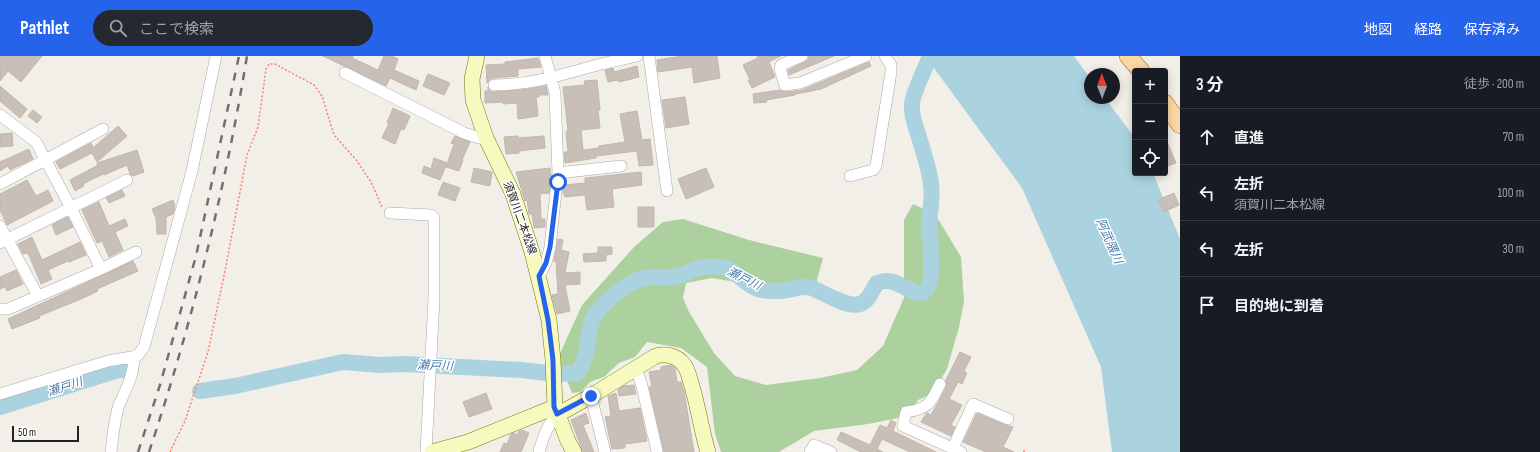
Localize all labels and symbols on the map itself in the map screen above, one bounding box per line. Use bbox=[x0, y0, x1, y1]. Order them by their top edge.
north arrow bbox=[1084, 68, 1120, 104]
route start bbox=[549, 173, 567, 191]
street label: 須賀川二本松線 bbox=[501, 180, 539, 256]
water label: 阿武隈川 bbox=[1092, 216, 1126, 268]
water label: 瀬戸川 bbox=[725, 264, 765, 295]
water label: 瀬戸川 bbox=[417, 358, 455, 374]
water label: 瀬戸川 bbox=[46, 374, 86, 400]
route end bbox=[582, 387, 600, 405]
scale bar bbox=[12, 424, 79, 443]

